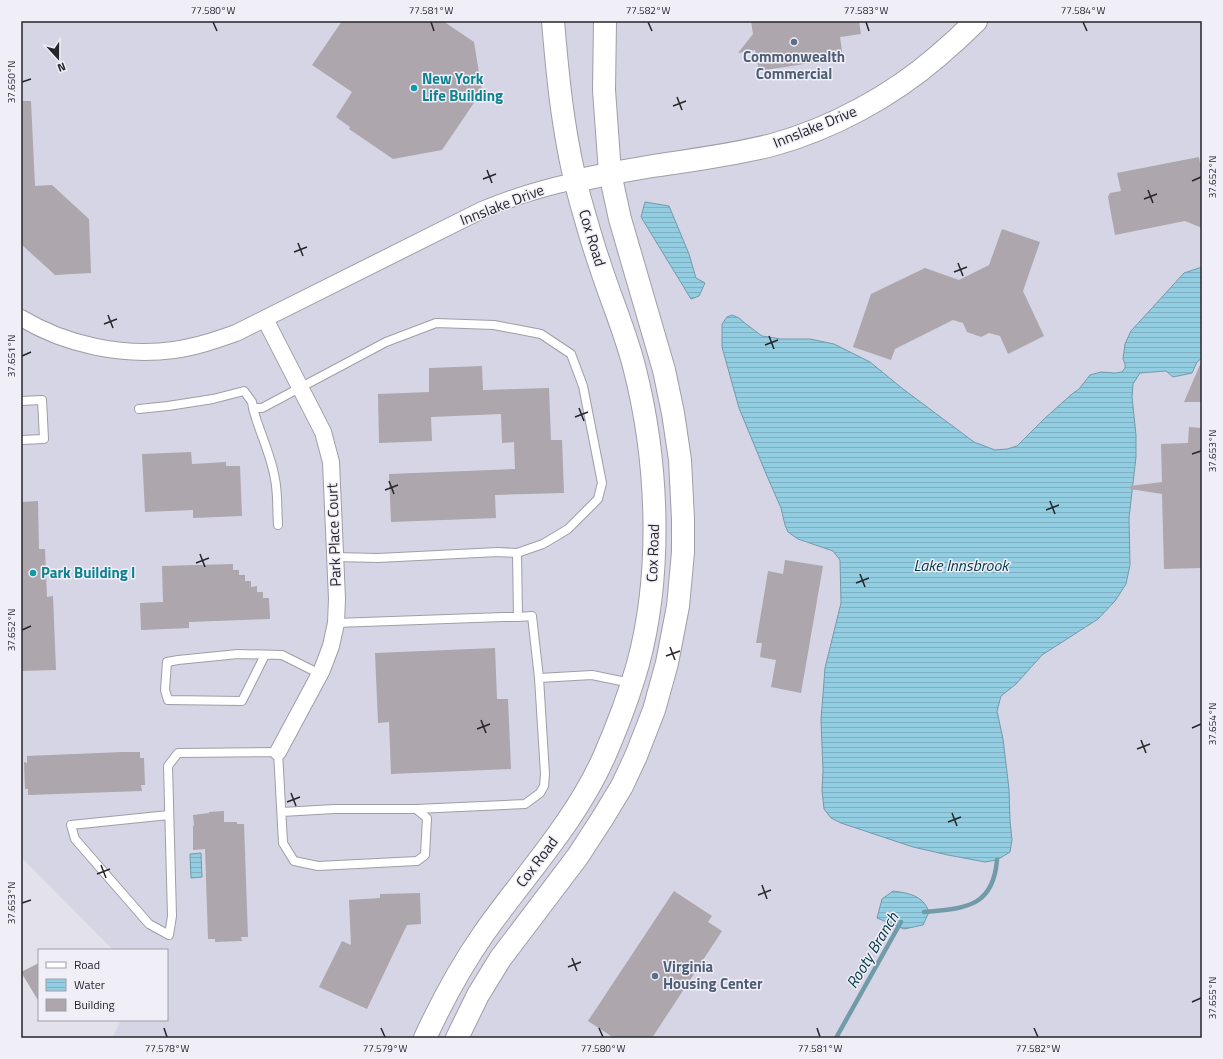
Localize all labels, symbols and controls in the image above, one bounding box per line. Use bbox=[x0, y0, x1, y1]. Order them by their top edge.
text: 77.580°W bbox=[191, 3, 235, 18]
text: 77.581°W bbox=[409, 3, 453, 18]
text: 77.582°W bbox=[626, 3, 670, 18]
text: 77.583°W bbox=[844, 3, 888, 18]
text: 77.584°W bbox=[1061, 3, 1105, 18]
marker: Commonwealth Commercial bbox=[789, 37, 799, 47]
north arrow bbox=[38, 38, 78, 78]
place label: Commonwealth Commercial bbox=[743, 45, 845, 85]
text: N bbox=[55, 59, 68, 76]
text: 37.650°N bbox=[4, 61, 19, 103]
place label: New York Life Building bbox=[422, 67, 503, 107]
marker: New York Life Building bbox=[409, 83, 419, 93]
street label: Innslake Drive bbox=[770, 99, 860, 154]
text: 37.652°N bbox=[1205, 156, 1220, 198]
street label: Innslake Drive bbox=[456, 178, 547, 231]
street label: Cox Road bbox=[573, 207, 612, 269]
text: 37.651°N bbox=[4, 335, 19, 377]
text: 37.653°N bbox=[1205, 430, 1220, 472]
street label: Park Place Court bbox=[320, 482, 347, 587]
street label: Cox Road bbox=[640, 523, 665, 583]
water label: Lake Innsbrook bbox=[914, 553, 1010, 577]
place label: Park Building I bbox=[41, 561, 135, 584]
marker: Park Building I bbox=[28, 568, 38, 578]
text: 37.652°N bbox=[4, 609, 19, 651]
text: 37.654°N bbox=[1205, 703, 1220, 745]
street label: Cox Road bbox=[510, 831, 563, 892]
text: 37.653°N bbox=[4, 882, 19, 924]
water label: Rooty Branch bbox=[840, 906, 905, 993]
legend bbox=[38, 949, 168, 1021]
text: Road bbox=[74, 955, 100, 974]
place label: Virginia Housing Center bbox=[663, 955, 763, 995]
marker: Virginia Housing Center bbox=[650, 971, 660, 981]
text: Water bbox=[74, 975, 105, 994]
text: 37.655°N bbox=[1205, 977, 1220, 1019]
text: Building bbox=[74, 995, 115, 1014]
text: 77.578°W bbox=[145, 1041, 189, 1056]
text: 77.579°W bbox=[363, 1041, 407, 1056]
text: 77.580°W bbox=[581, 1041, 625, 1056]
text: 77.581°W bbox=[798, 1041, 842, 1056]
text: 77.582°W bbox=[1016, 1041, 1060, 1056]

